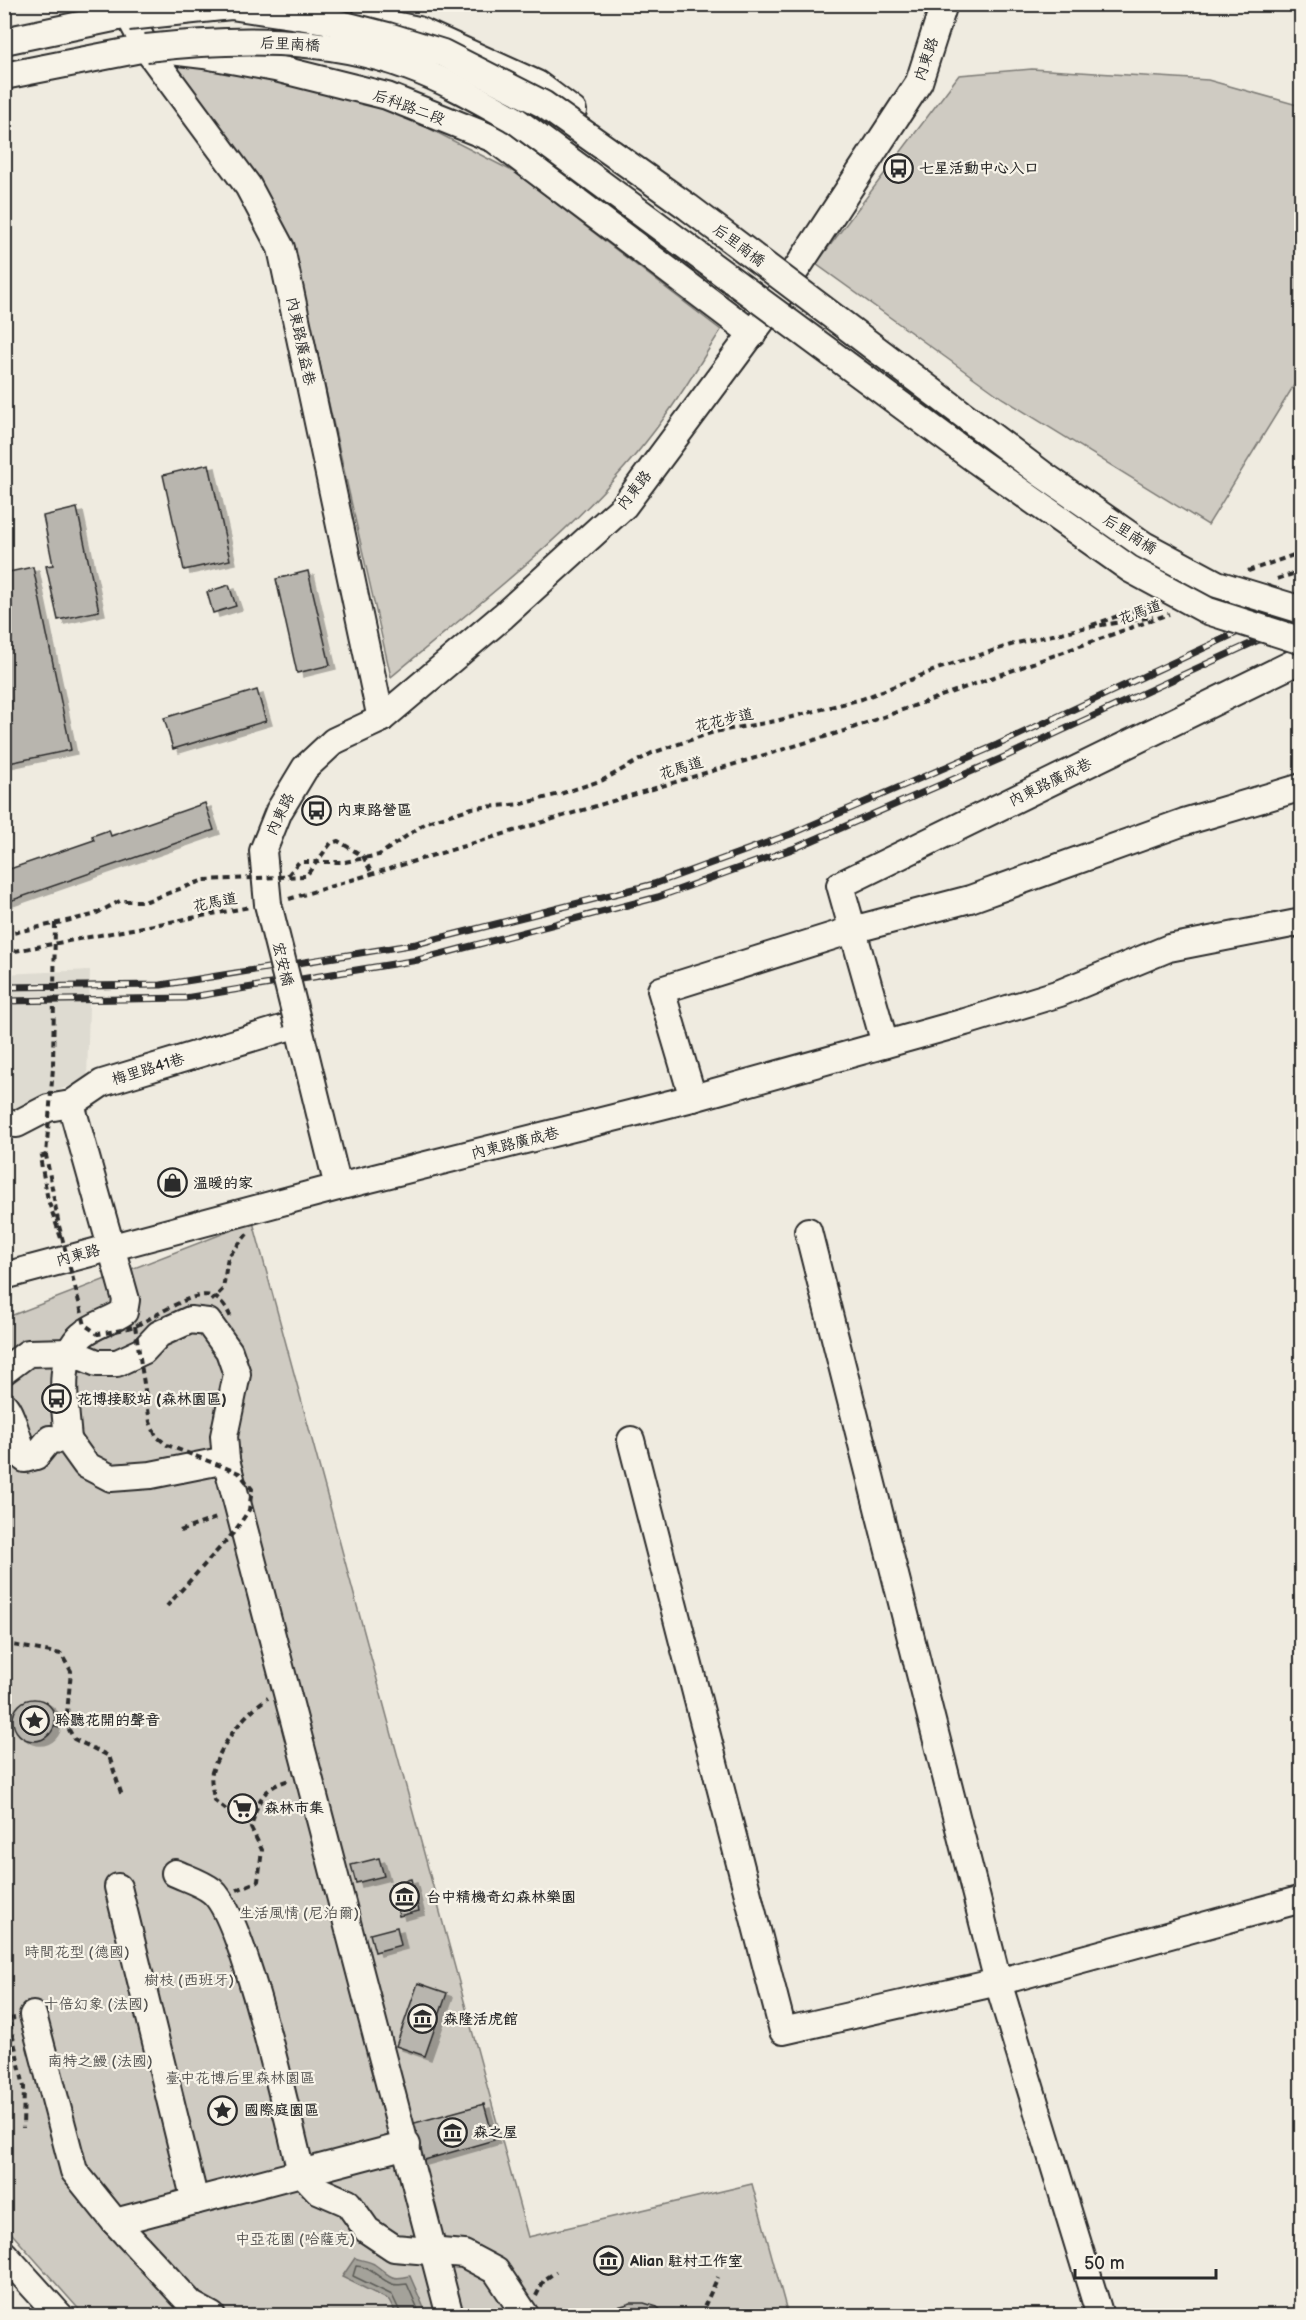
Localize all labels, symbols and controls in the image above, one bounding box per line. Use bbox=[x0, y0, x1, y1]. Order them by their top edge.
street label: 后里南橋 bbox=[260, 33, 320, 56]
street label: 內東路 bbox=[910, 35, 943, 84]
street label: 后科路二段 bbox=[370, 86, 447, 129]
bus stop icon: 七星活動中心入口 bbox=[882, 152, 914, 184]
place label: 七星活動中心入口 bbox=[919, 159, 1039, 178]
street label: 后里南橋 bbox=[709, 220, 768, 271]
street label: 內東路廣益巷 bbox=[282, 295, 319, 387]
street label: 內東路 bbox=[613, 467, 656, 514]
street label: 后里南橋 bbox=[1099, 510, 1160, 559]
street label: 花馬道 bbox=[1116, 596, 1165, 629]
street label: 花花步道 bbox=[693, 704, 755, 736]
street label: 花馬道 bbox=[657, 753, 705, 784]
street label: 內東路廣成巷 bbox=[1006, 754, 1095, 811]
street label: 內東路 bbox=[262, 790, 299, 839]
bus stop icon: 內東路營區 bbox=[300, 794, 332, 826]
place label: 內東路營區 bbox=[337, 801, 412, 820]
street label: 花馬道 bbox=[191, 889, 239, 916]
street label: 宏安橋 bbox=[268, 940, 297, 988]
street label: 梅里路41巷 bbox=[110, 1049, 187, 1090]
street label: 內東路廣成巷 bbox=[469, 1123, 561, 1164]
shop icon: 溫暖的家 bbox=[156, 1167, 188, 1199]
place label: 溫暖的家 bbox=[193, 1174, 253, 1193]
street label: 內東路 bbox=[54, 1240, 102, 1270]
bus stop icon: 花博接駁站 (森林園區) bbox=[40, 1383, 72, 1415]
place label: 花博接駁站 (森林園區) bbox=[77, 1390, 227, 1409]
place icon: 聆聽花開的聲音 bbox=[18, 1704, 50, 1736]
place label: 聆聽花開的聲音 bbox=[55, 1711, 160, 1730]
supermarket icon: 森林市集 bbox=[227, 1792, 259, 1824]
place label: 森林市集 bbox=[264, 1799, 324, 1818]
museum icon: 台中精機奇幻森林樂園 bbox=[389, 1881, 421, 1913]
place label: 台中精機奇幻森林樂園 bbox=[426, 1888, 576, 1907]
park label: 生活風情 (尼泊爾) bbox=[239, 1904, 359, 1923]
park label: 時間花型 (德國) bbox=[24, 1943, 130, 1962]
park label: 樹枝 (西班牙) bbox=[144, 1971, 234, 1990]
park label: 十倍幻象 (法國) bbox=[43, 1995, 149, 2014]
museum icon: 森隆活虎館 bbox=[406, 2003, 438, 2035]
place label: 森隆活虎館 bbox=[443, 2010, 518, 2029]
park label: 南特之鰻 (法國) bbox=[47, 2052, 153, 2071]
park label: 臺中花博后里森林園區 bbox=[165, 2069, 315, 2088]
place icon: 國際庭園區 bbox=[207, 2094, 239, 2126]
place label: 國際庭園區 bbox=[244, 2101, 319, 2120]
museum icon: 森之屋 bbox=[436, 2116, 468, 2148]
place label: 森之屋 bbox=[473, 2123, 518, 2142]
park label: 中亞花園 (哈薩克) bbox=[235, 2230, 355, 2249]
scale bar bbox=[1075, 2242, 1216, 2280]
museum icon: Alian 駐村工作室 bbox=[593, 2245, 625, 2277]
place label: Alian 駐村工作室 bbox=[629, 2252, 743, 2271]
text: 50 m bbox=[1084, 2253, 1125, 2274]

